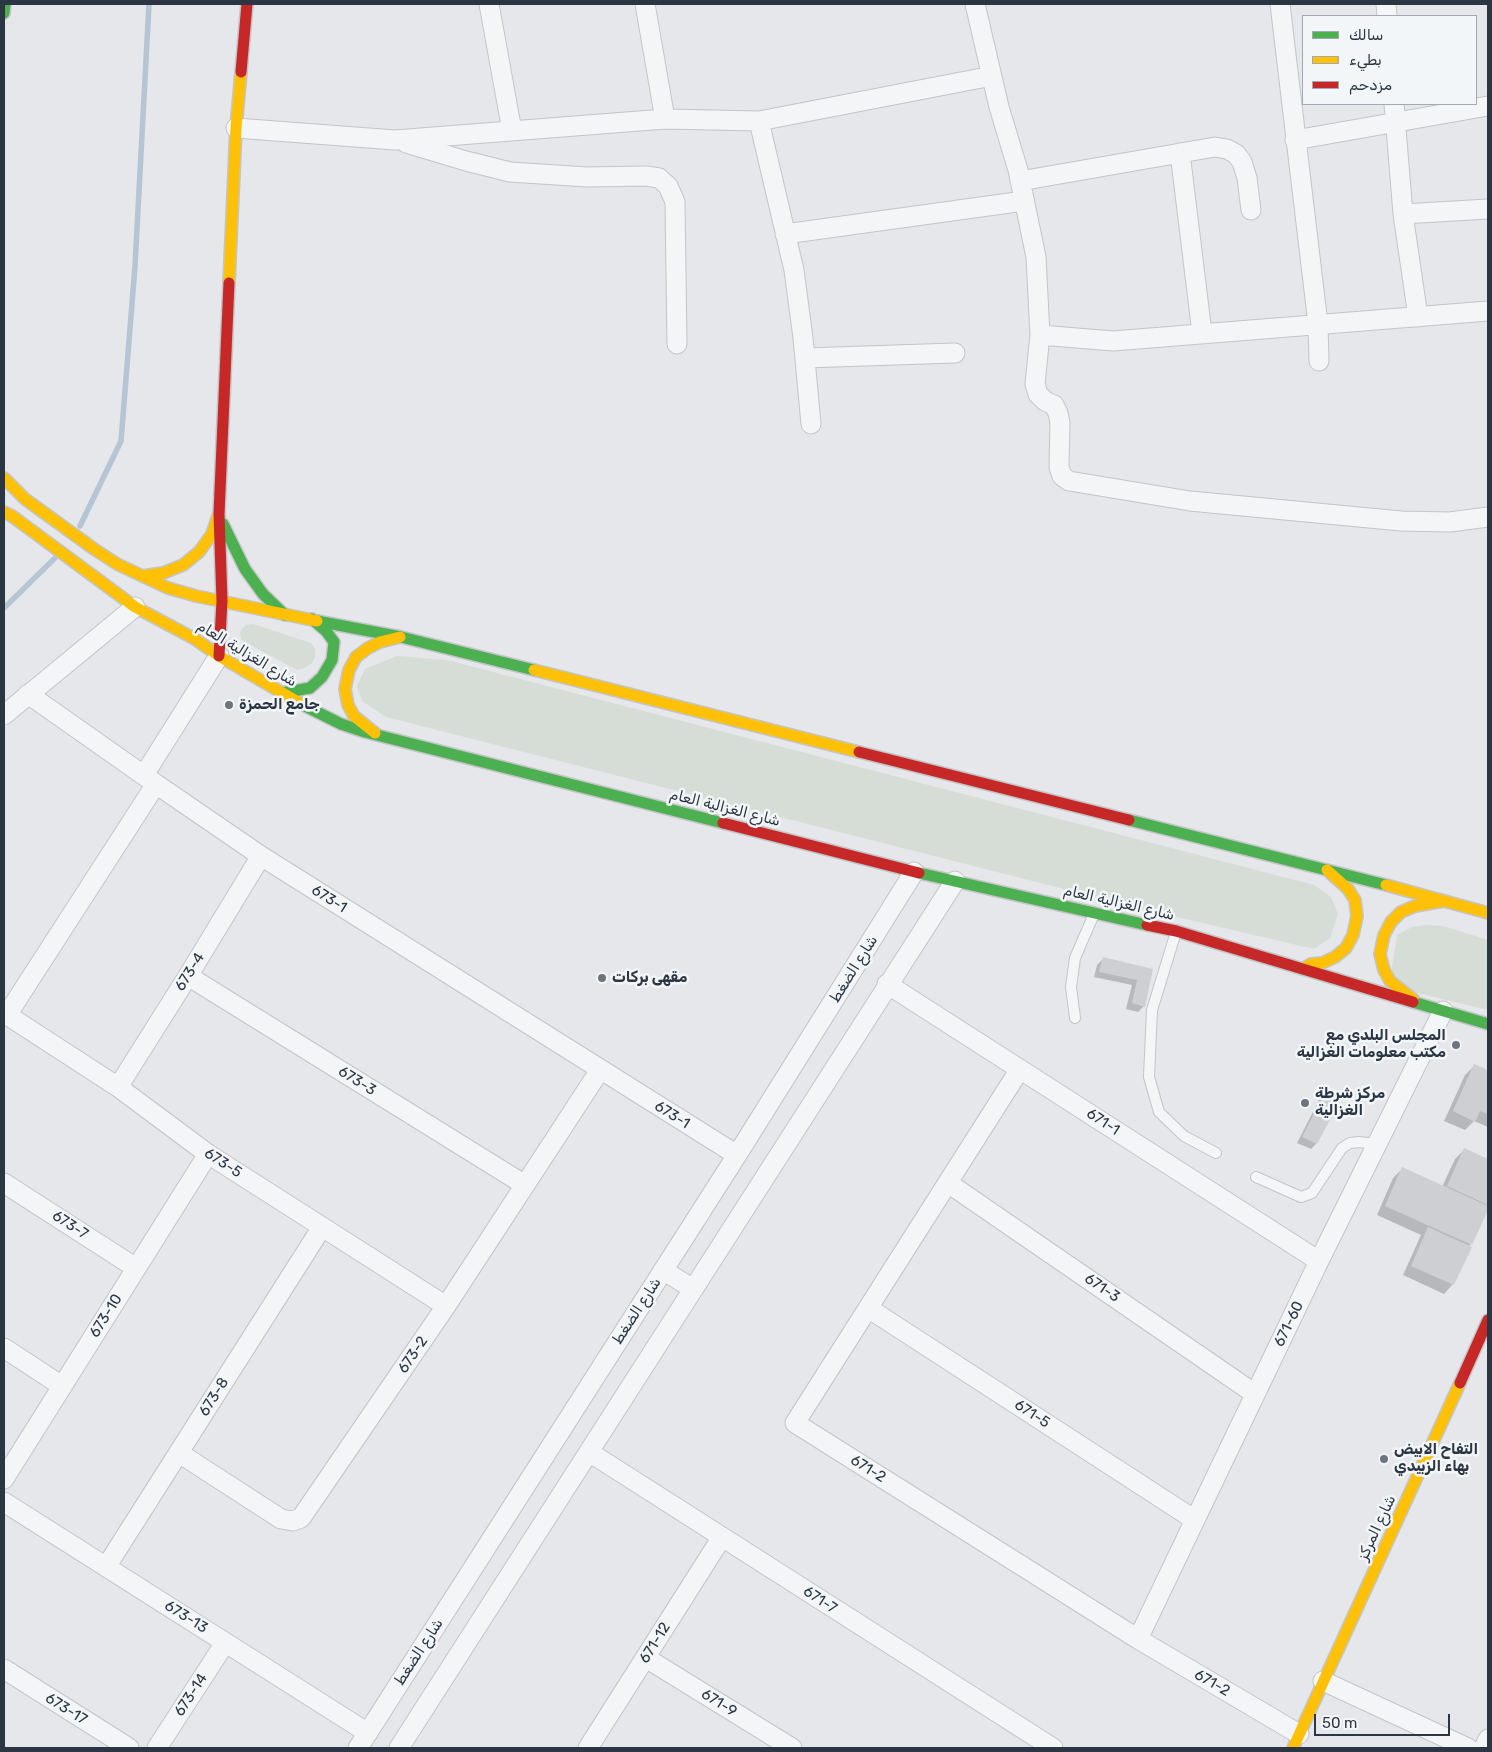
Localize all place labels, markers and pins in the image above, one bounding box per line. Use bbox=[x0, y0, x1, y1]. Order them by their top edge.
place label: جامع الحمزة bbox=[239, 696, 320, 714]
marker: جامع الحمزة bbox=[223, 699, 235, 711]
place label: مقهى بركات bbox=[612, 969, 687, 987]
marker: مقهى بركات bbox=[596, 972, 608, 984]
place label: المجلس البلدي مع مكتب معلومات الغزالية bbox=[1297, 1027, 1446, 1062]
marker: المجلس البلدي مع مكتب معلومات الغزالية bbox=[1450, 1039, 1462, 1051]
place label: مركز شرطة الغزالية bbox=[1315, 1085, 1385, 1120]
marker: مركز شرطة الغزالية bbox=[1299, 1097, 1311, 1109]
place label: التفاح الابيض بهاء الزبيدي bbox=[1394, 1441, 1478, 1476]
marker: التفاح الابيض بهاء الزبيدي bbox=[1378, 1453, 1390, 1465]

